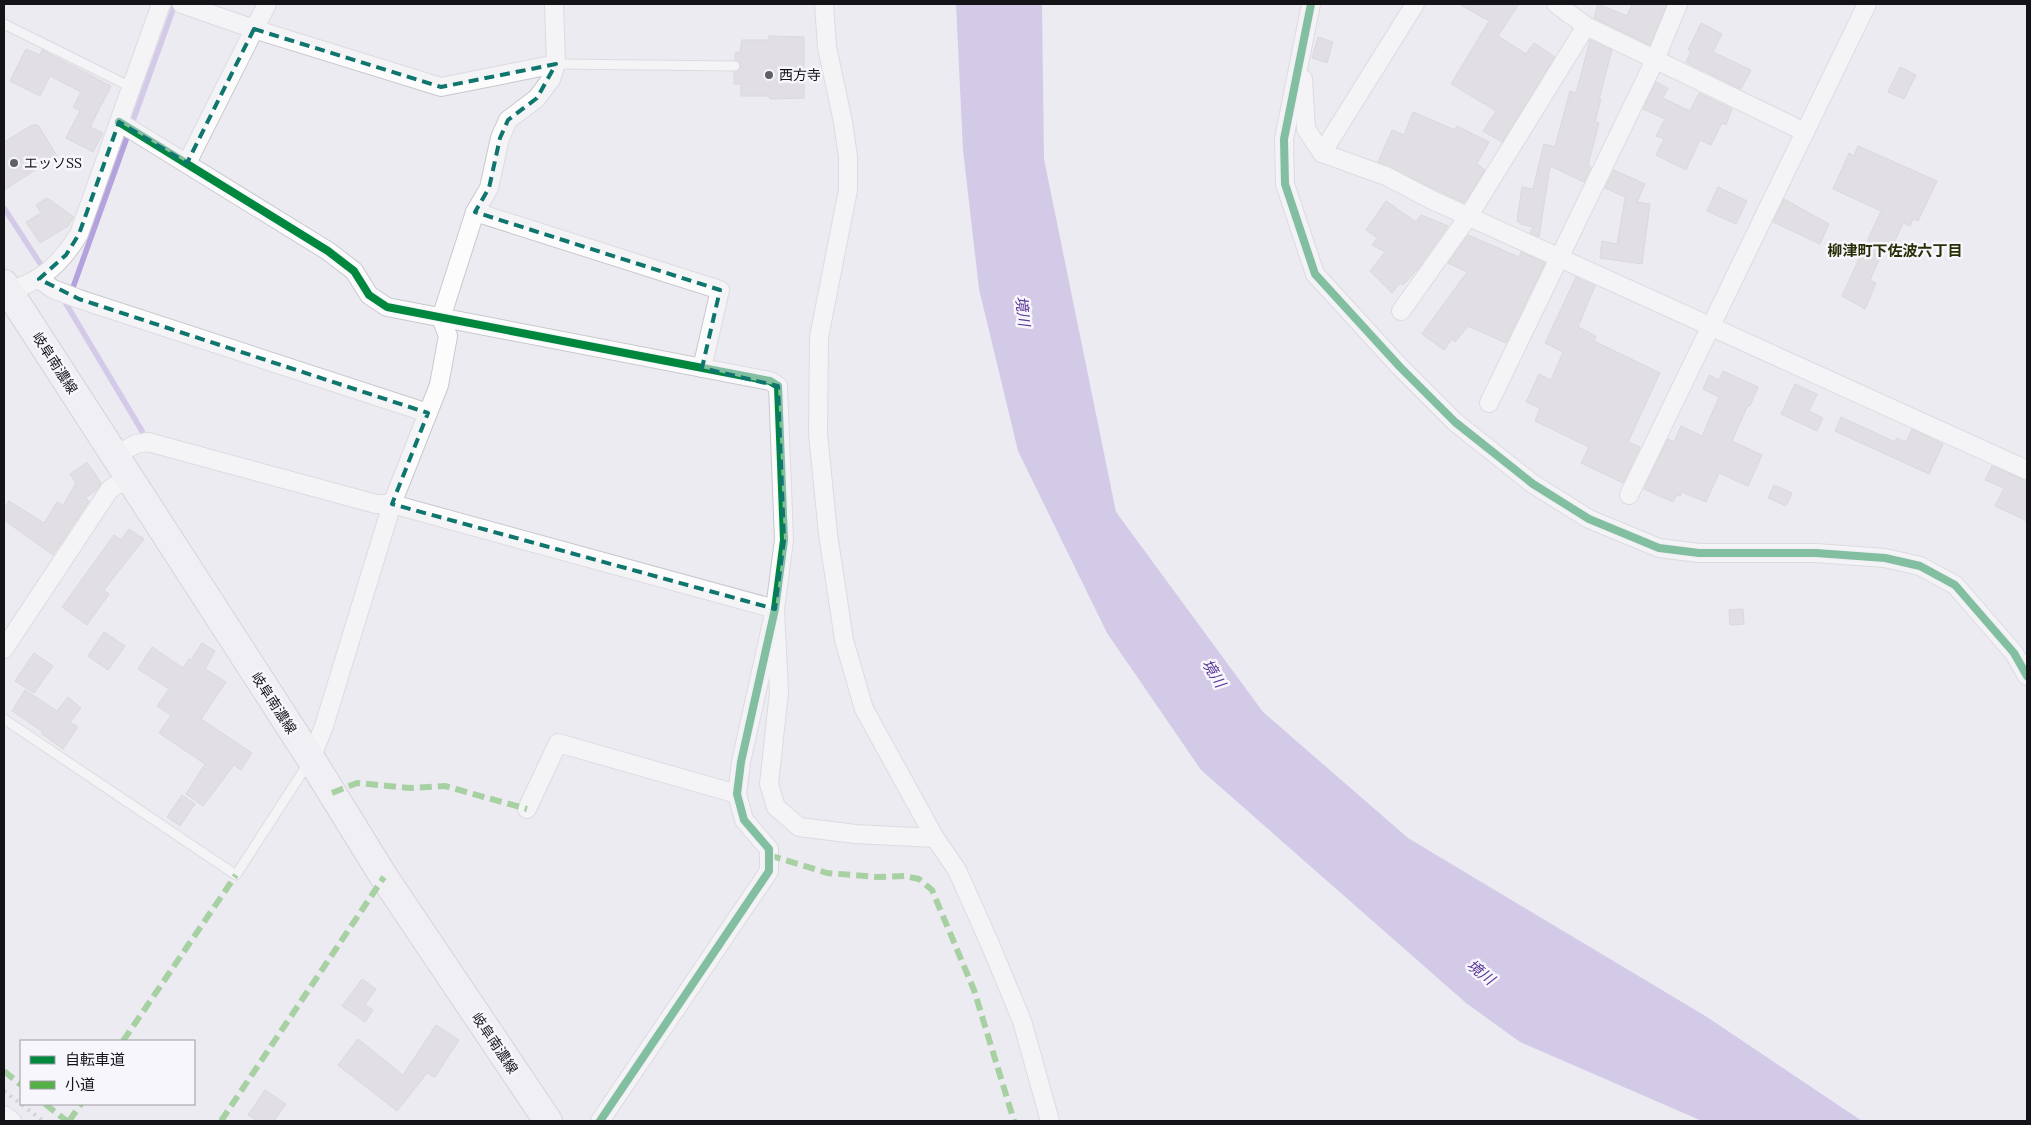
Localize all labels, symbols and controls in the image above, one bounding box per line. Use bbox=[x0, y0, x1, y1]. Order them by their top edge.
place label: 西方寺 bbox=[779, 66, 821, 84]
marker: 西方寺 bbox=[763, 69, 775, 81]
place label: エッソSS bbox=[24, 154, 82, 172]
marker: エッソSS bbox=[8, 157, 20, 169]
district label: 柳津町下佐波六丁目 bbox=[1827, 241, 1963, 260]
water label: 境川 bbox=[1012, 295, 1035, 329]
street label: 岐阜南濃線 bbox=[28, 329, 82, 397]
water label: 境川 bbox=[1198, 655, 1231, 692]
street label: 岐阜南濃線 bbox=[247, 669, 301, 737]
water label: 境川 bbox=[1463, 955, 1500, 990]
street label: 岐阜南濃線 bbox=[468, 1009, 522, 1077]
legend bbox=[20, 1040, 195, 1105]
text: 自転車道 bbox=[65, 1050, 125, 1069]
text: 小道 bbox=[65, 1075, 95, 1094]

